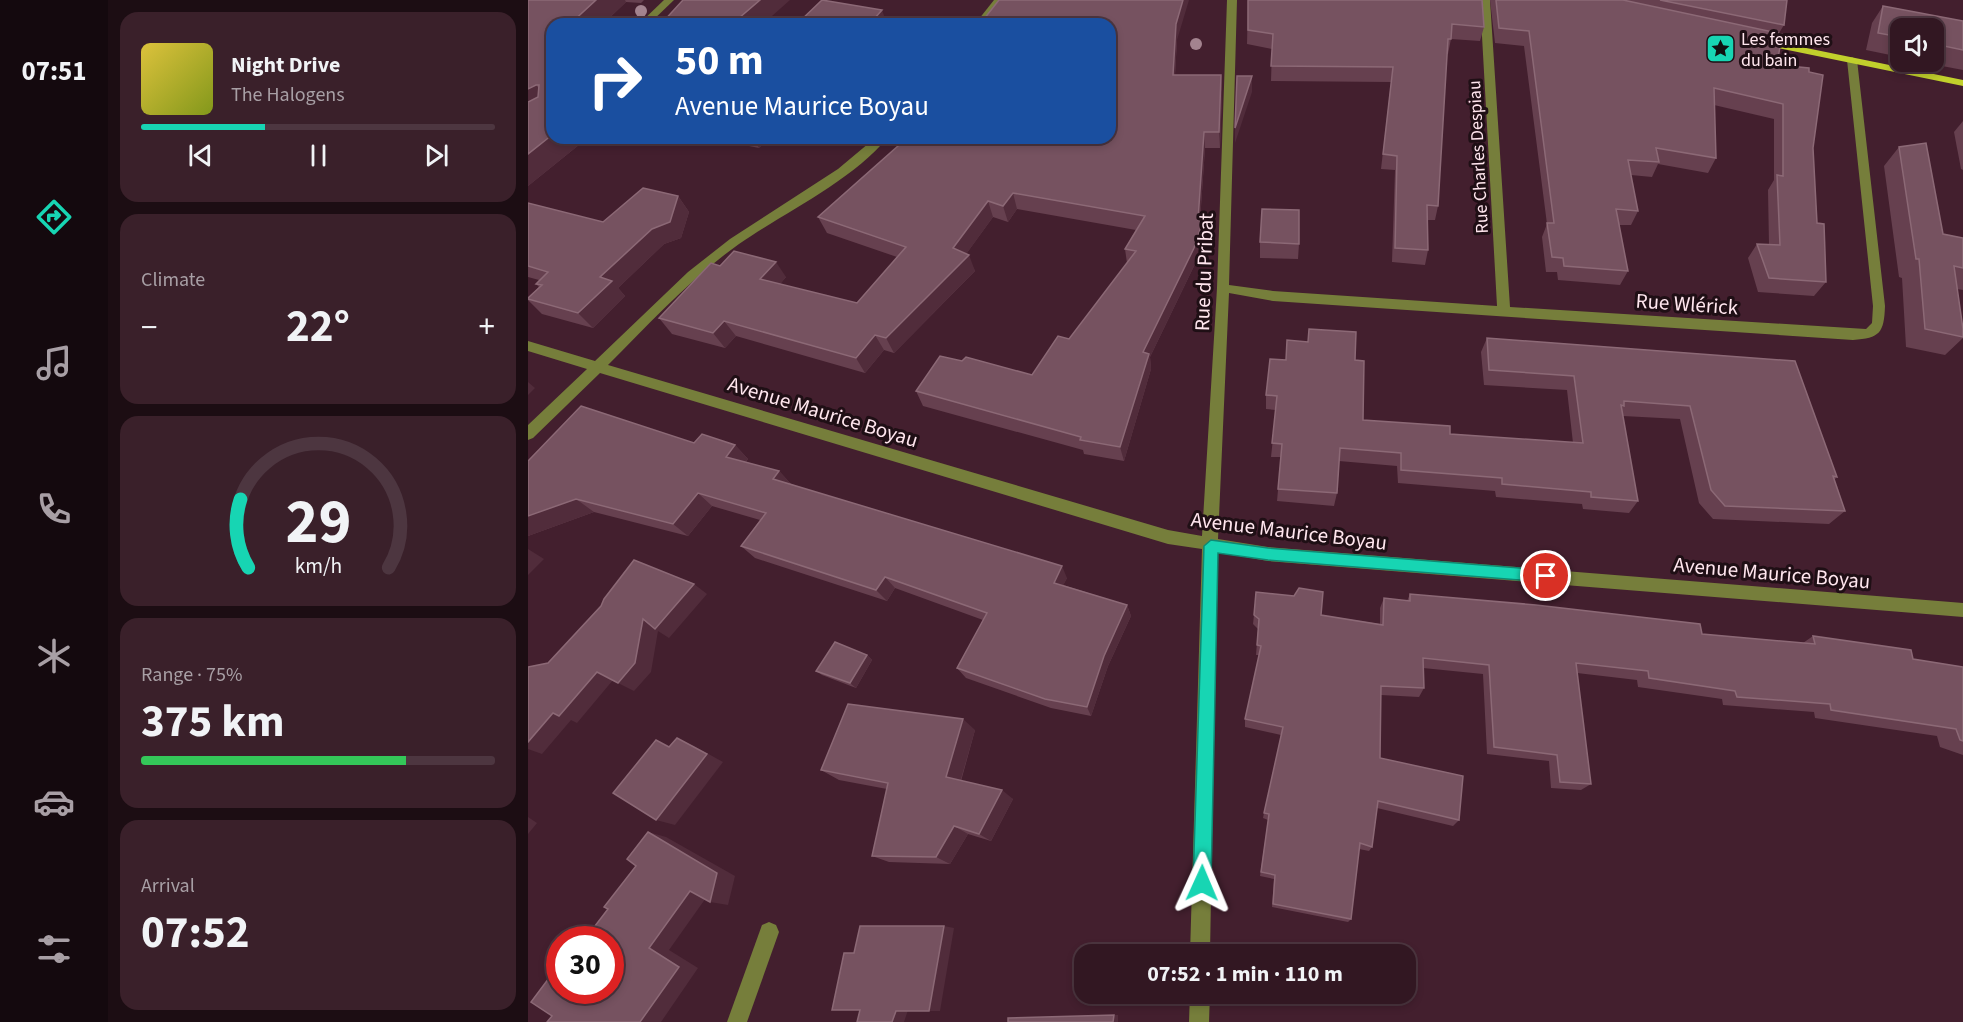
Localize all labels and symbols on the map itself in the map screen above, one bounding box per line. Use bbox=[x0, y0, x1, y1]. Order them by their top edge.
place label: Les femmes du bain bbox=[1741, 27, 1830, 73]
place icon: Les femmes du bain bbox=[1704, 33, 1736, 65]
street label: Rue Charles Despiau bbox=[1462, 80, 1495, 234]
street label: Rue du Pribat bbox=[1187, 212, 1221, 332]
street label: Rue Wlérick bbox=[1635, 285, 1740, 323]
street label: Avenue Maurice Boyau bbox=[724, 369, 922, 455]
street label: Avenue Maurice Boyau bbox=[1189, 504, 1389, 558]
street label: Avenue Maurice Boyau bbox=[1672, 549, 1872, 597]
pin bbox=[1520, 550, 1571, 601]
position arrow bbox=[1170, 851, 1234, 915]
speed limit sign: 30 bbox=[546, 926, 624, 1004]

